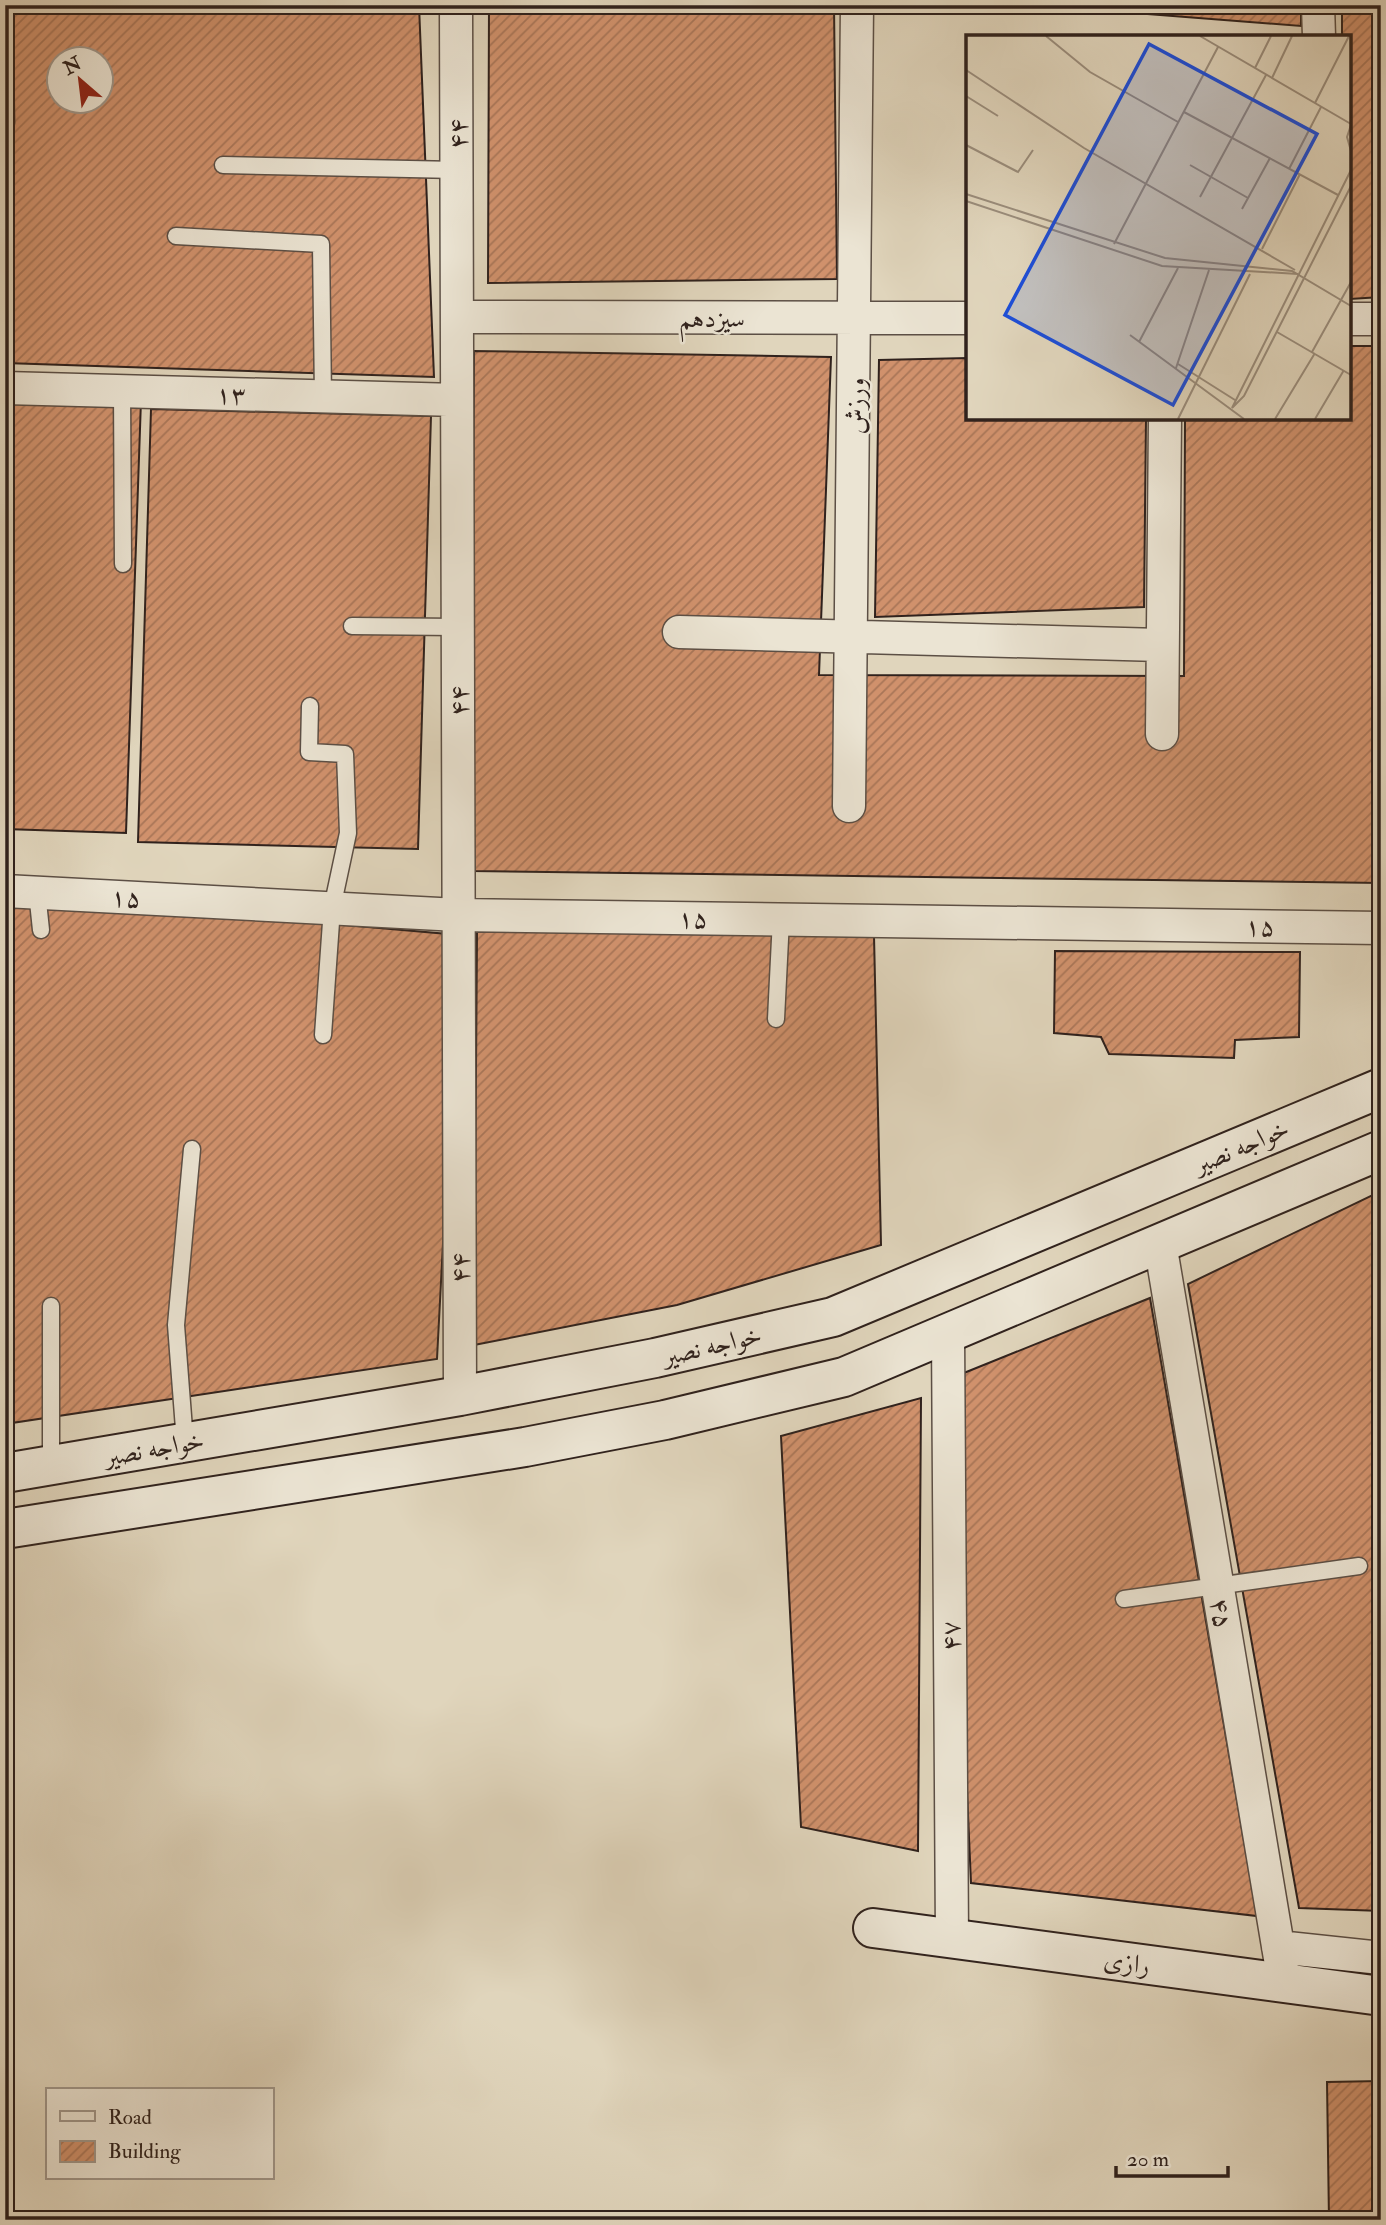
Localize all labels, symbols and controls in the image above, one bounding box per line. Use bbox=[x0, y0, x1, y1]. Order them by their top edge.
inset map bbox=[966, 35, 1351, 420]
north arrow bbox=[46, 46, 116, 116]
text: N bbox=[58, 51, 87, 81]
street label: ۴۴ bbox=[442, 119, 474, 149]
street label: سیزدهم bbox=[679, 303, 745, 343]
street label: ورزش bbox=[840, 377, 872, 435]
street label: ۱۳ bbox=[215, 378, 247, 412]
street label: ۴۴ bbox=[443, 686, 475, 716]
street label: ۱۵ bbox=[110, 881, 142, 915]
street label: ۱۵ bbox=[677, 903, 708, 935]
street label: ۱۵ bbox=[1244, 911, 1275, 943]
street label: خواجه نصیر bbox=[1186, 1113, 1294, 1182]
street label: ۴۴ bbox=[444, 1253, 476, 1283]
street label: خواجه نصیر bbox=[657, 1319, 765, 1374]
street label: خواجه نصیر bbox=[99, 1424, 207, 1474]
street label: ۴۵ bbox=[1203, 1596, 1239, 1631]
street label: ۴۷ bbox=[935, 1621, 967, 1651]
street label: رازی bbox=[1102, 1944, 1152, 1982]
legend bbox=[46, 2088, 273, 2180]
text: Road bbox=[108, 2104, 153, 2131]
scale bar bbox=[1116, 2134, 1228, 2178]
text: Building bbox=[108, 2138, 181, 2165]
text: 20 m bbox=[1127, 2146, 1169, 2173]

